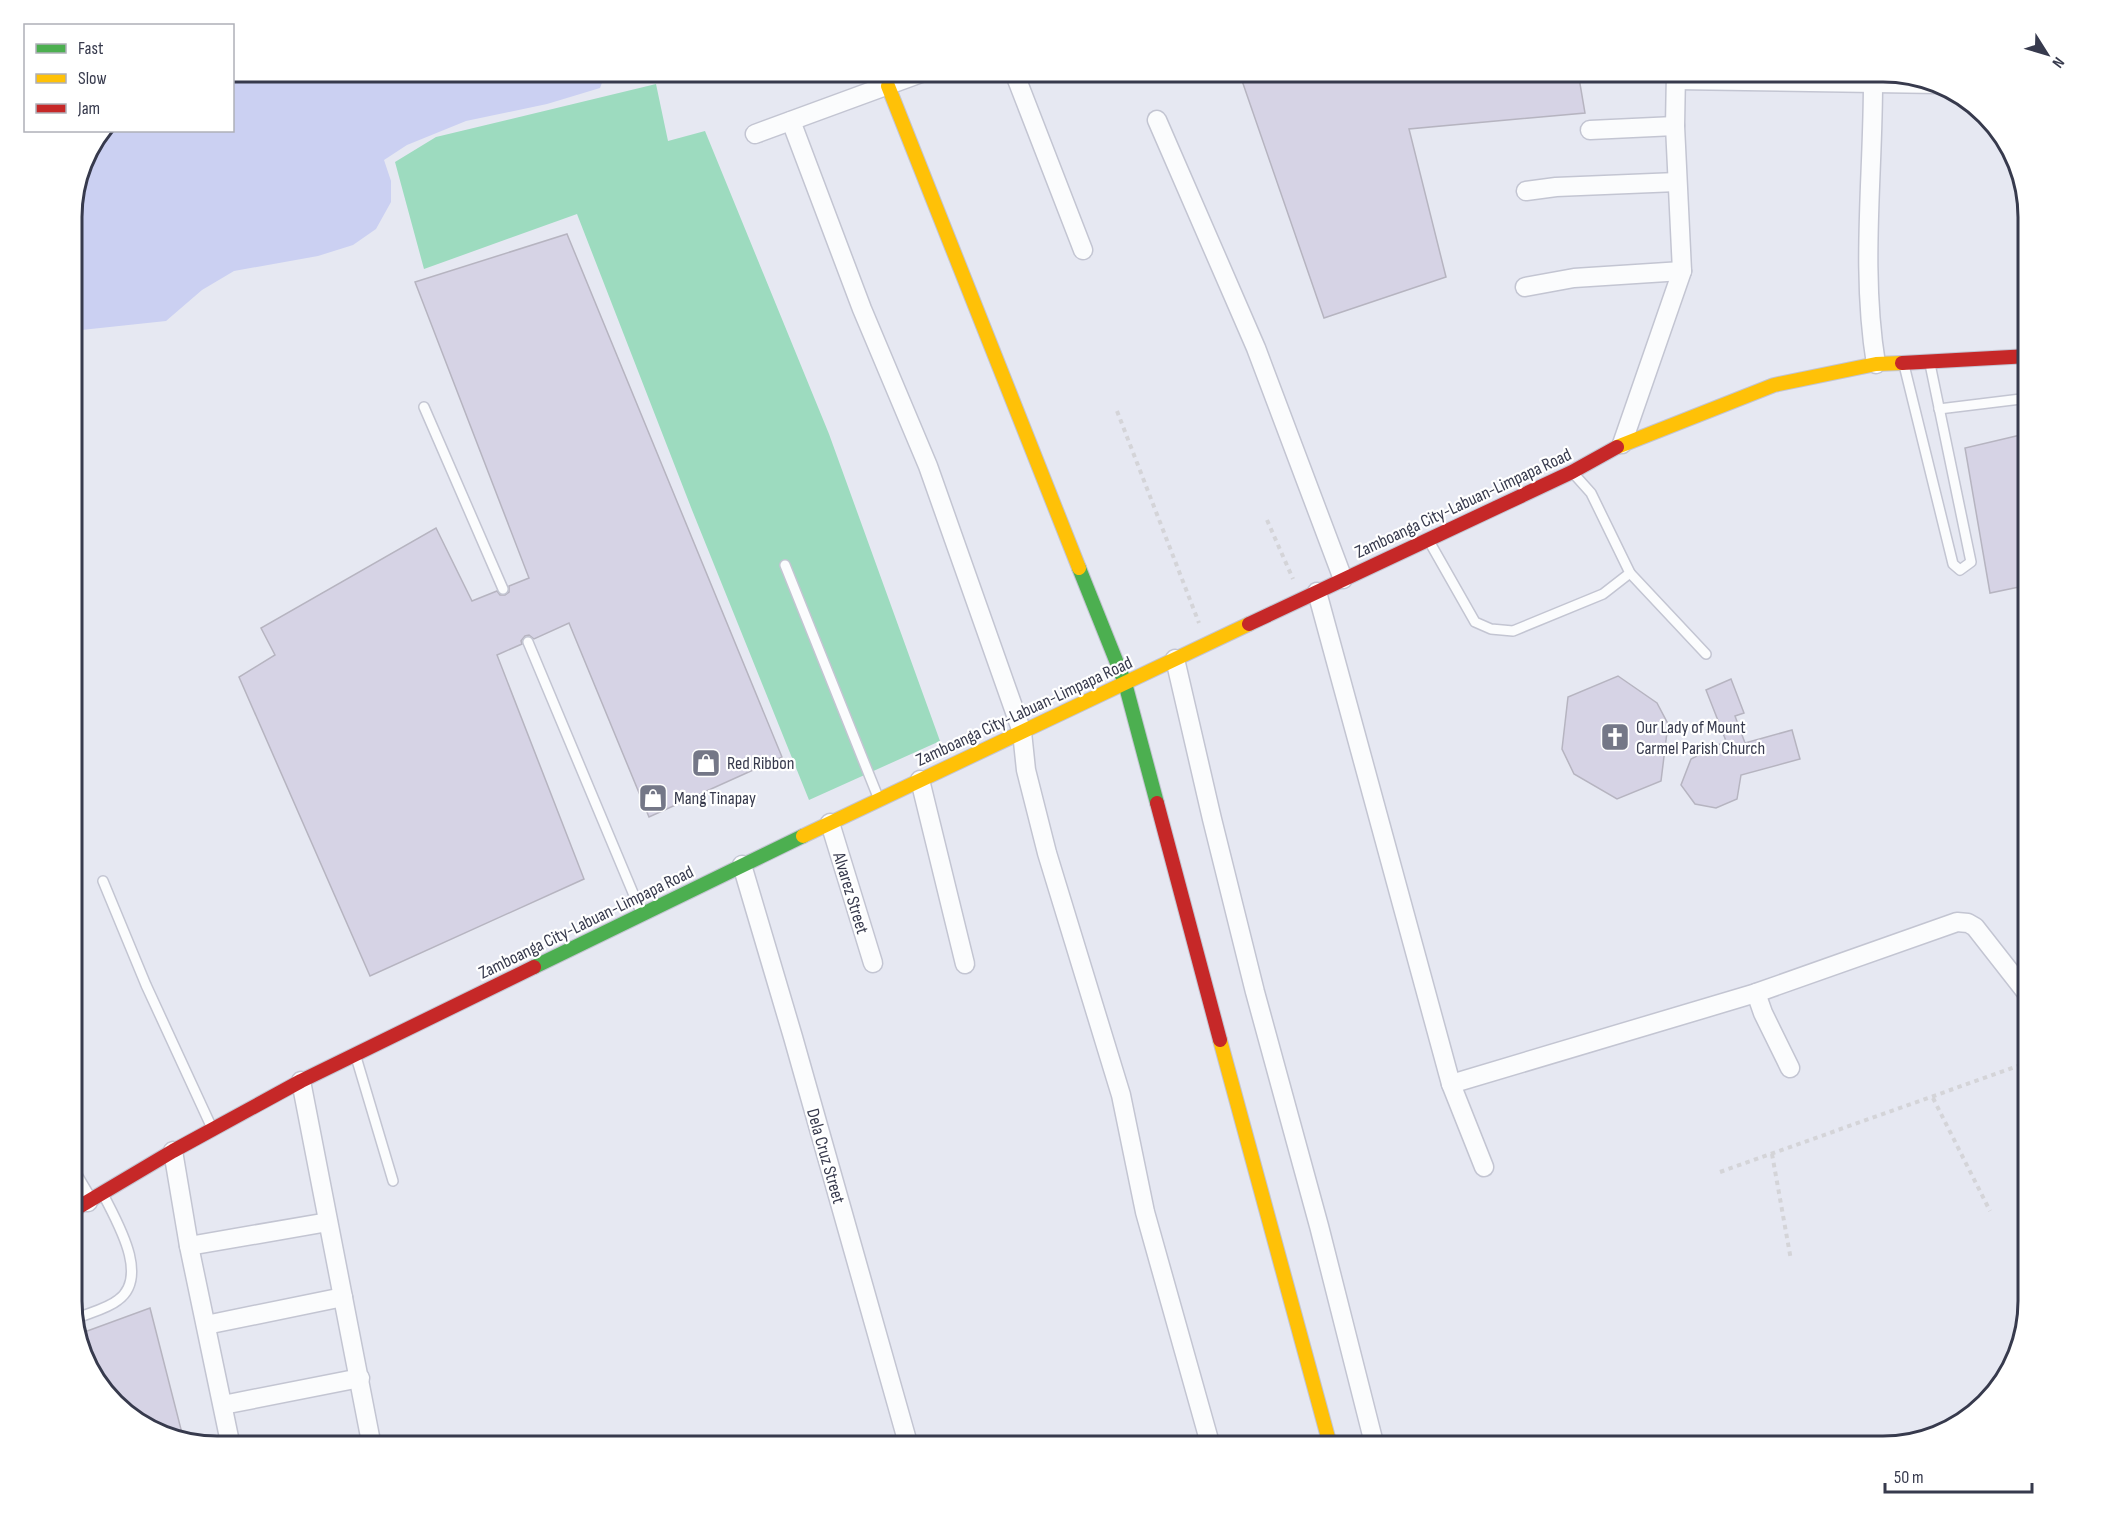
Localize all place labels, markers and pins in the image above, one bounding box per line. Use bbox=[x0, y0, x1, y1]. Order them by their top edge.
place label: Our Lady of Mount Carmel Parish Church bbox=[1636, 717, 1765, 759]
church icon: Our Lady of Mount Carmel Parish Church bbox=[1599, 721, 1631, 753]
shop icon: Red Ribbon bbox=[690, 747, 722, 779]
place label: Red Ribbon bbox=[727, 753, 794, 774]
shop icon: Mang Tinapay bbox=[637, 782, 669, 814]
place label: Mang Tinapay bbox=[674, 788, 756, 809]

